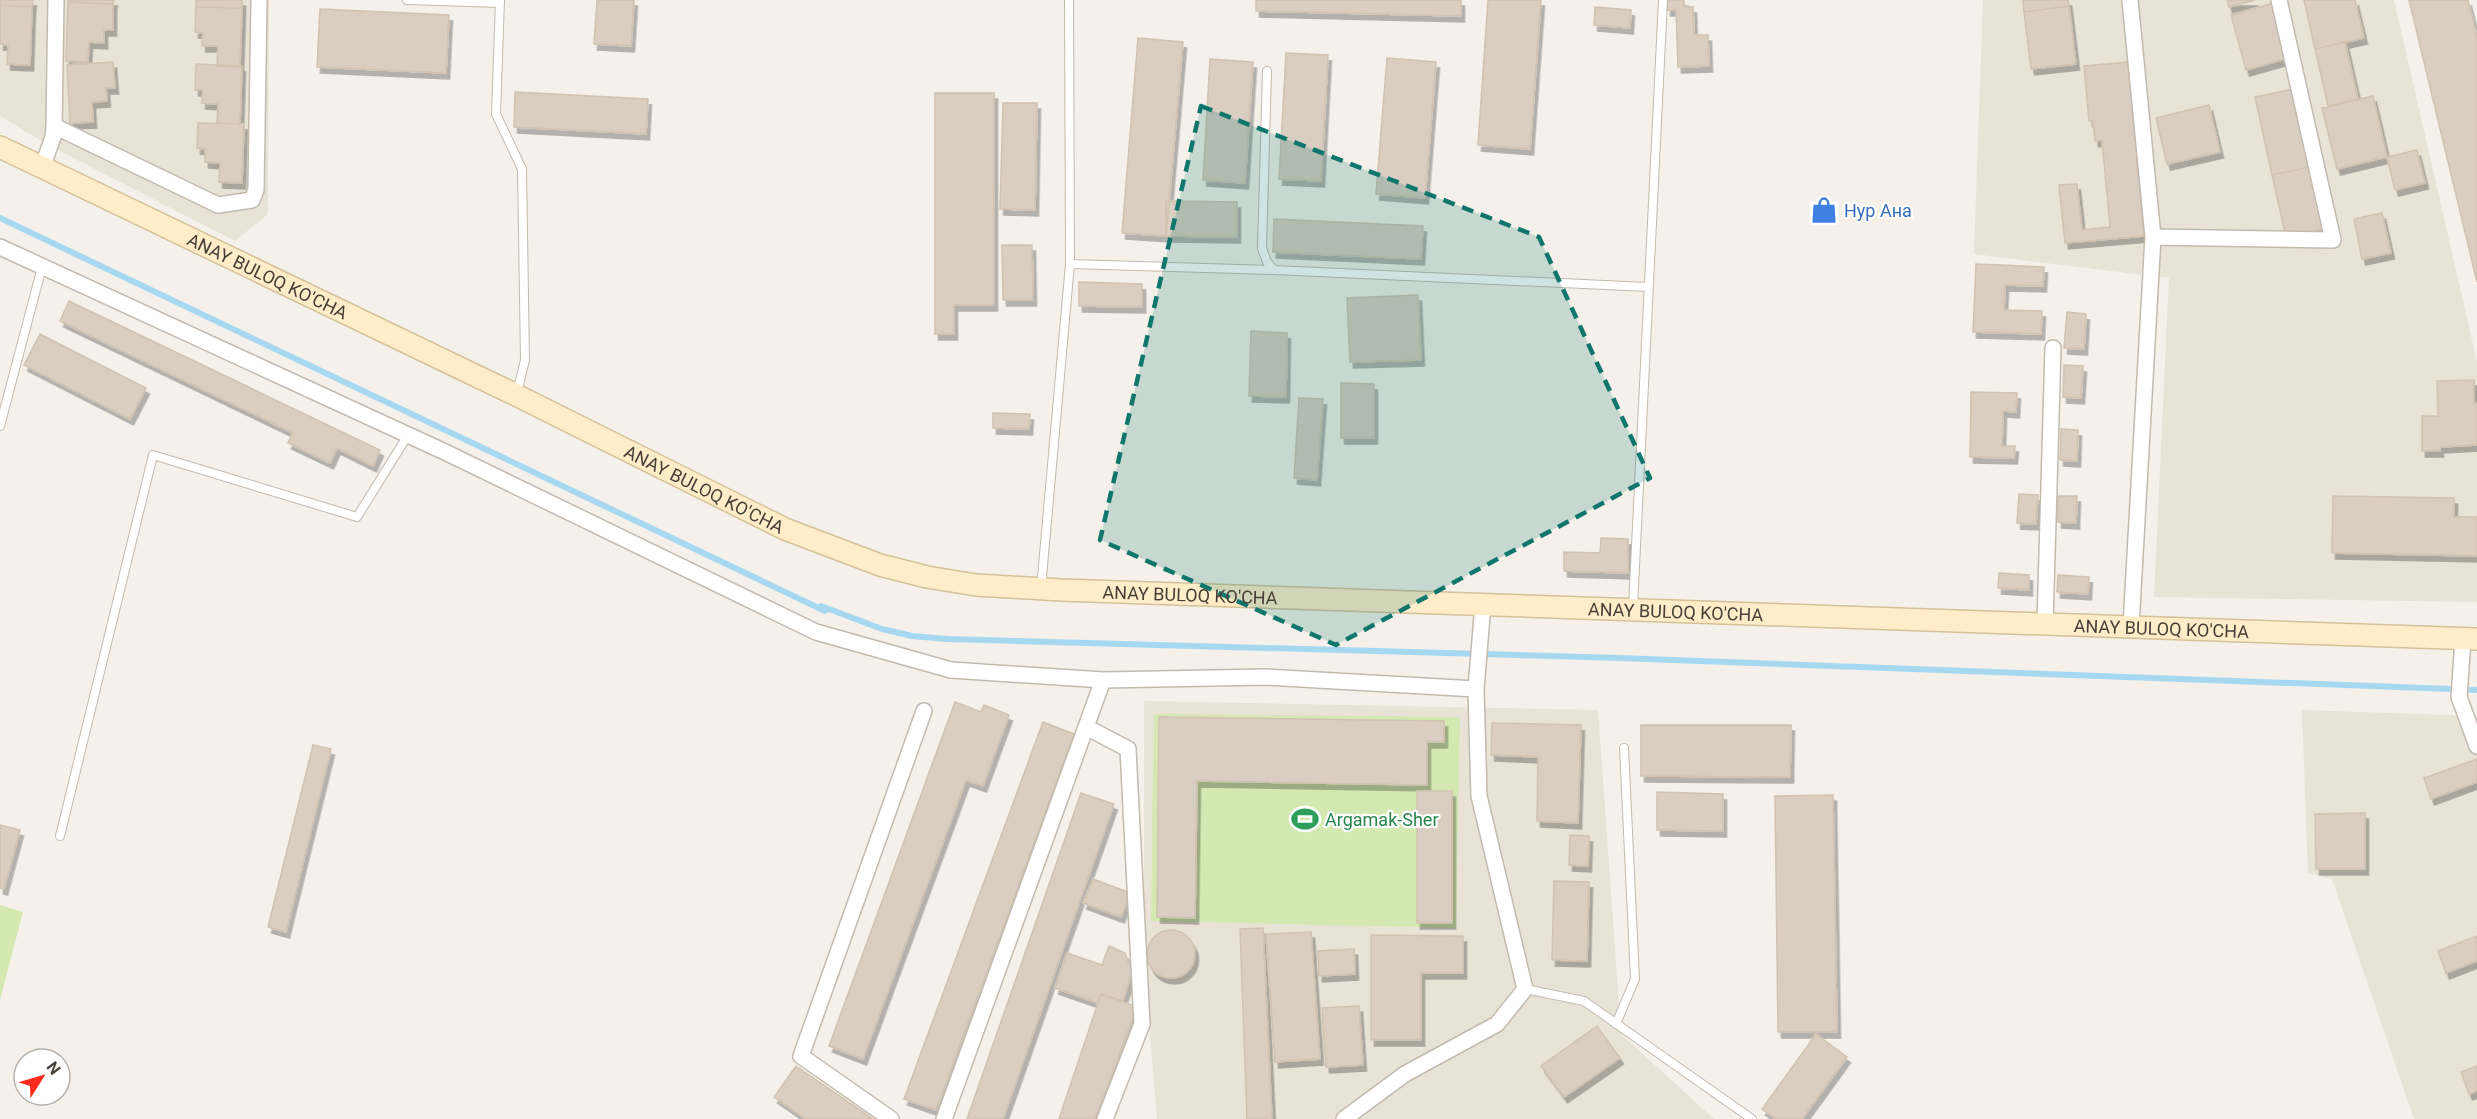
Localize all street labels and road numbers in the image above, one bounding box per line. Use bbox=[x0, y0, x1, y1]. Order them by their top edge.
street label: ANAY BULOQ KO'CHA bbox=[184, 228, 351, 323]
street label: ANAY BULOQ KO'CHA bbox=[621, 440, 788, 537]
street label: ANAY BULOQ KO'CHA bbox=[1102, 581, 1278, 608]
street label: ANAY BULOQ KO'CHA bbox=[1588, 598, 1764, 625]
street label: ANAY BULOQ KO'CHA bbox=[2073, 615, 2250, 642]

